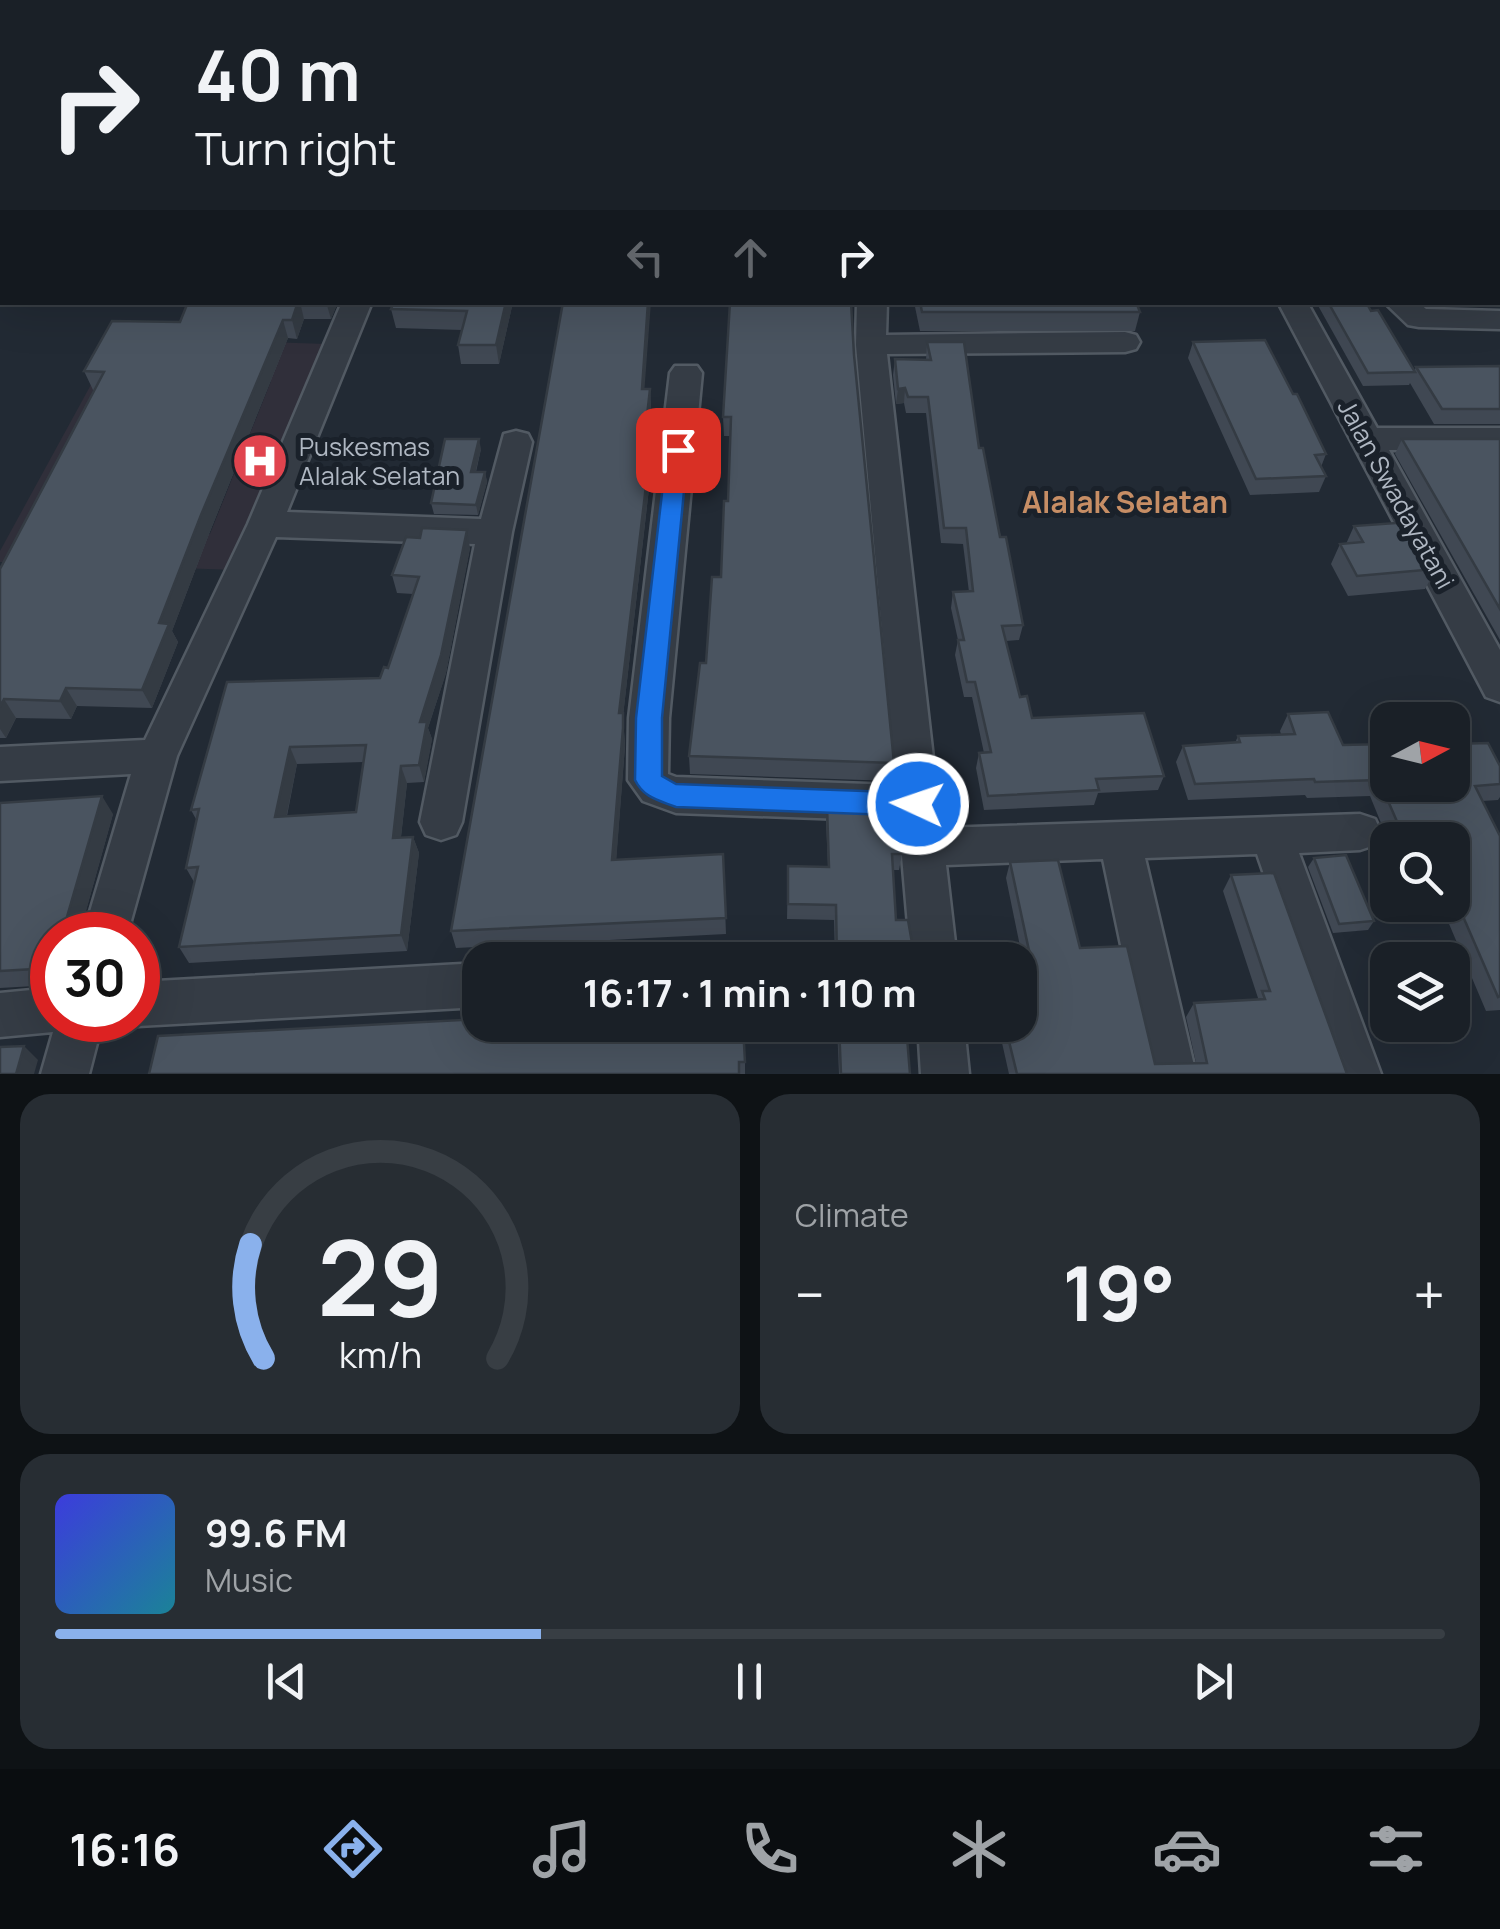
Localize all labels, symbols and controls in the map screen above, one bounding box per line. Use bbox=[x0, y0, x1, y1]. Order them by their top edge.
text: 40 m bbox=[195, 26, 361, 122]
icon: right bbox=[30, 40, 160, 170]
text: Turn right bbox=[195, 117, 396, 179]
icon: left bbox=[618, 230, 673, 285]
icon: ahead bbox=[723, 230, 778, 285]
icon: right bbox=[828, 230, 883, 285]
street label: Jalan Swadayatani bbox=[1330, 393, 1463, 595]
pin bbox=[636, 408, 721, 493]
icon: arrive bbox=[651, 423, 706, 478]
place label: Puskesmas Alalak Selatan bbox=[299, 429, 460, 493]
hospital icon: Puskesmas Alalak Selatan bbox=[230, 431, 290, 491]
district label: Alalak Selatan bbox=[1022, 481, 1228, 522]
north arrow bbox=[1370, 702, 1470, 802]
map controls bbox=[1370, 702, 1470, 1042]
position arrow bbox=[866, 752, 970, 856]
button: search bbox=[1370, 822, 1470, 922]
speed limit sign: 30 bbox=[30, 912, 160, 1042]
button: layers bbox=[1370, 942, 1470, 1042]
text: 16:17 · 1 min · 110 m bbox=[583, 966, 916, 1018]
text: Climate bbox=[795, 1193, 909, 1237]
text: 29 bbox=[317, 1205, 443, 1347]
text: 19° bbox=[1062, 1241, 1176, 1344]
text: − bbox=[795, 1256, 825, 1332]
text: + bbox=[1413, 1256, 1445, 1332]
text: km/h bbox=[338, 1330, 422, 1379]
text: 99.6 FM bbox=[205, 1506, 347, 1558]
text: Music bbox=[205, 1558, 293, 1602]
icon: previous bbox=[259, 1654, 314, 1709]
icon: pause bbox=[722, 1654, 777, 1709]
icon: next bbox=[1186, 1654, 1241, 1709]
icon: directions bbox=[318, 1814, 388, 1884]
icon: music bbox=[527, 1814, 597, 1884]
icon: phone bbox=[735, 1814, 805, 1884]
icon: climate bbox=[944, 1814, 1014, 1884]
icon: car bbox=[1152, 1814, 1222, 1884]
icon: filters bbox=[1361, 1814, 1431, 1884]
text: 16:16 bbox=[69, 1818, 180, 1880]

